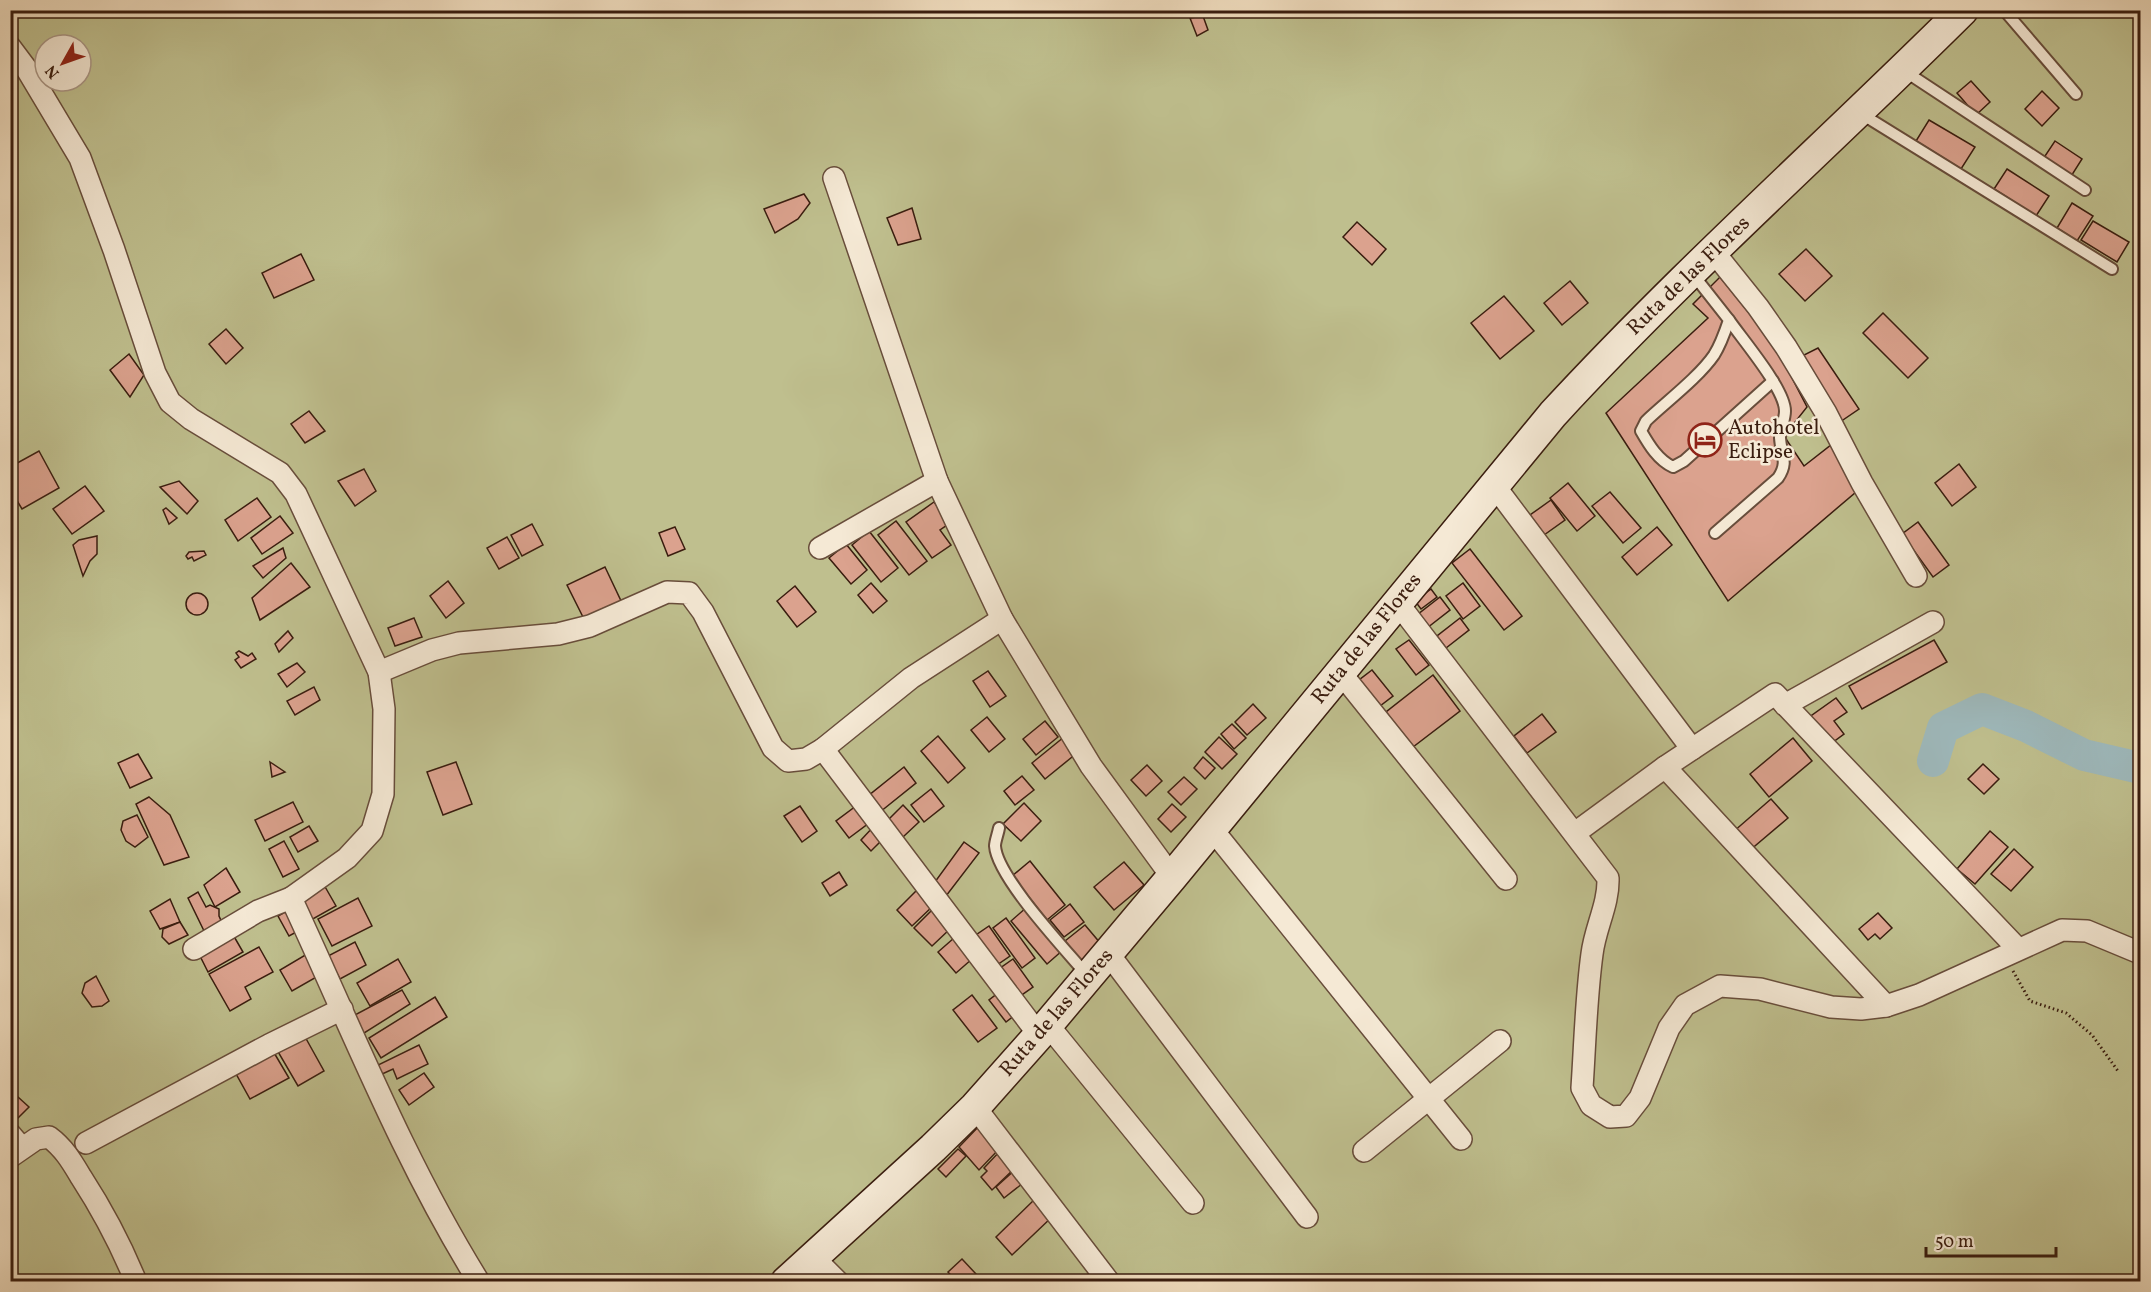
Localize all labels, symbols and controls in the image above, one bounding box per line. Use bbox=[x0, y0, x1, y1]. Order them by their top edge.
north arrow bbox=[33, 33, 93, 93]
text: N bbox=[41, 60, 65, 83]
street label: Ruta de las Flores bbox=[1621, 210, 1757, 342]
place label: Autohotel Eclipse bbox=[1728, 414, 1819, 467]
hotel icon: Autohotel Eclipse bbox=[1687, 422, 1723, 458]
street label: Ruta de las Flores bbox=[1305, 567, 1429, 711]
street label: Ruta de las Flores bbox=[993, 943, 1121, 1083]
scale bar bbox=[1926, 1220, 2056, 1258]
text: 50 m bbox=[1935, 1230, 1974, 1255]

